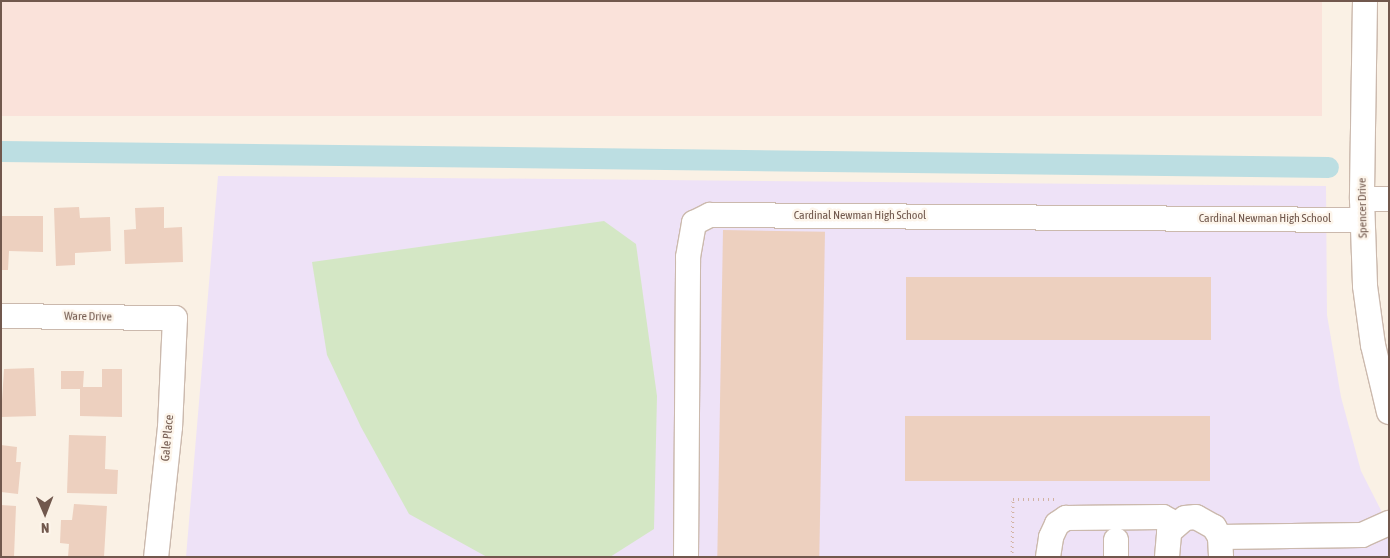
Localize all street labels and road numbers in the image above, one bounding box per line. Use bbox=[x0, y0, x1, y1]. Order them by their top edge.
street label: Spencer Drive bbox=[1355, 178, 1371, 238]
street label: Cardinal Newman High School bbox=[794, 209, 926, 223]
street label: Cardinal Newman High School bbox=[1199, 212, 1331, 226]
street label: Ware Drive bbox=[64, 309, 112, 325]
street label: Gale Place bbox=[159, 414, 177, 462]

